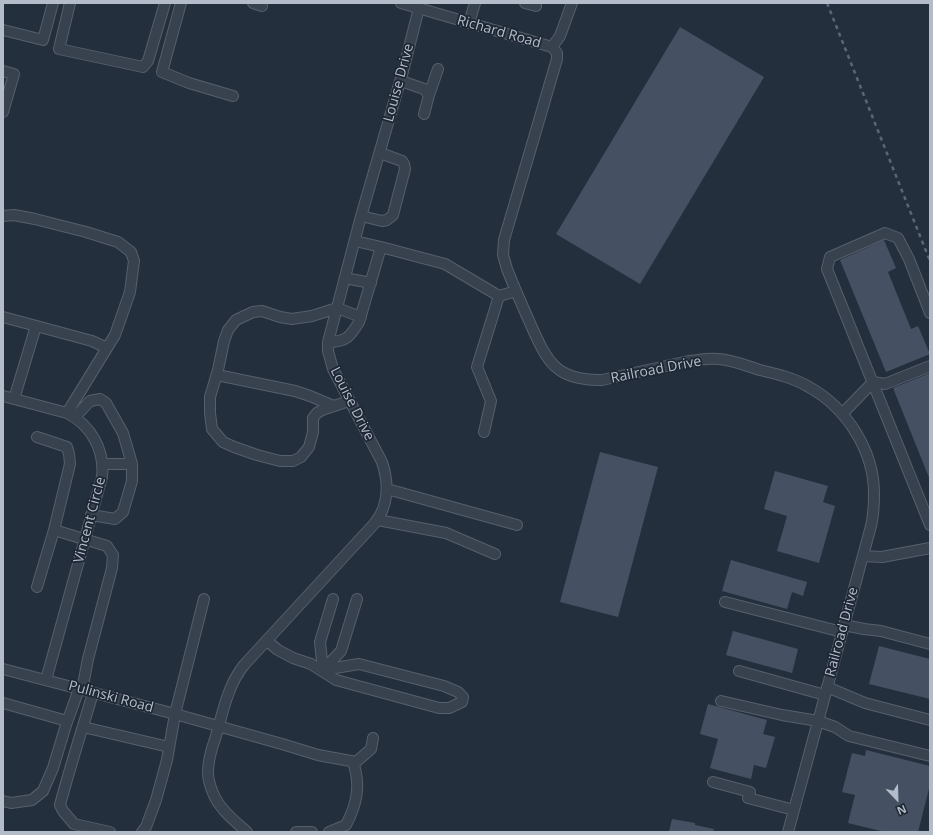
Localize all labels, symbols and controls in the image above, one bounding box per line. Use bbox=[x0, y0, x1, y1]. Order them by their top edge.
street label: Richard Road bbox=[455, 12, 543, 52]
street label: Louise Drive bbox=[380, 42, 418, 124]
street label: Railroad Drive bbox=[609, 353, 703, 387]
street label: Louise Drive bbox=[326, 364, 378, 444]
street label: Vincent Circle bbox=[70, 475, 110, 565]
street label: Railroad Drive bbox=[822, 585, 862, 679]
street label: Pulinski Road bbox=[67, 678, 155, 716]
north arrow bbox=[877, 779, 917, 819]
text: N bbox=[895, 802, 909, 819]

